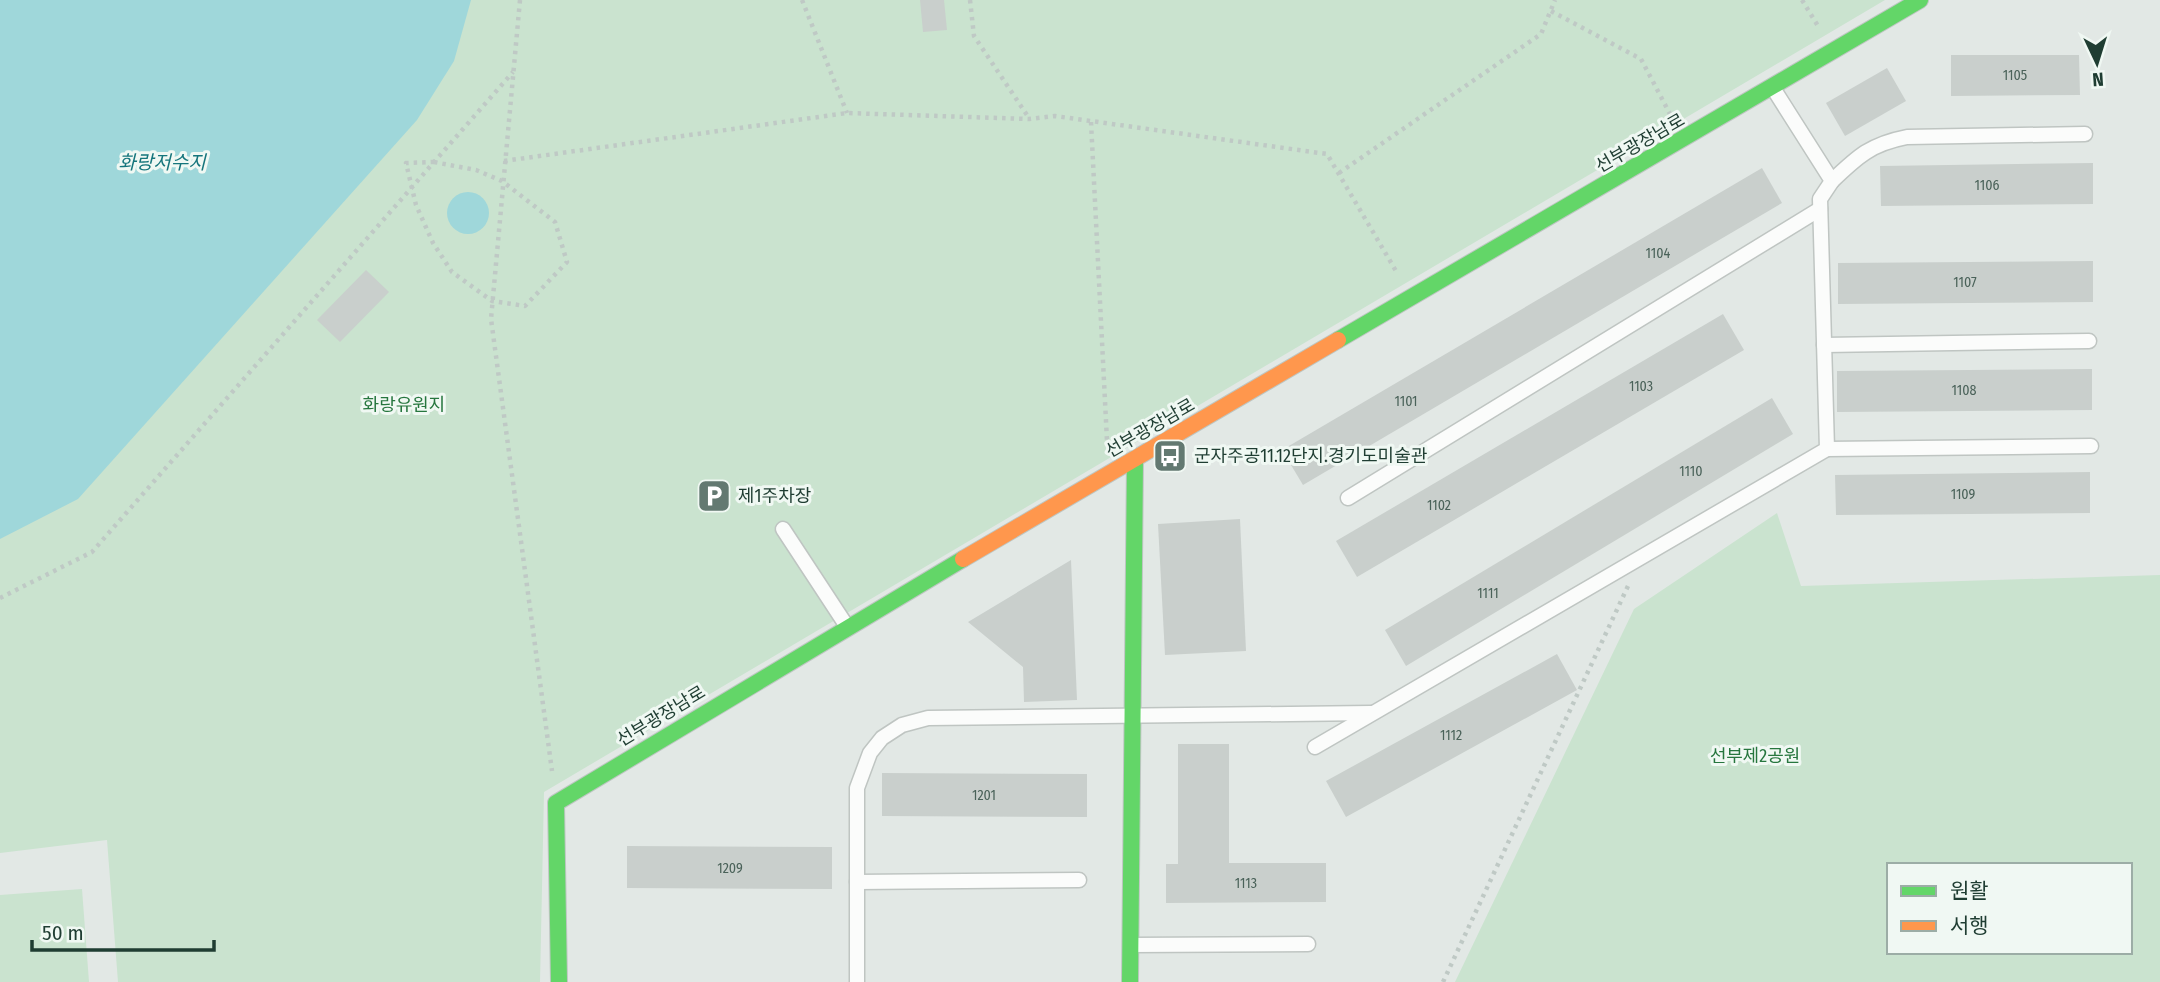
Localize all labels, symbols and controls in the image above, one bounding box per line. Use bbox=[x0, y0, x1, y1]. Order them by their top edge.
north arrow bbox=[2062, 28, 2132, 98]
house number: 1105 bbox=[2003, 67, 2027, 84]
text: N bbox=[2092, 68, 2105, 91]
street label: 선부광장남로 bbox=[1591, 109, 1689, 177]
water label: 화랑저수지 bbox=[118, 151, 207, 174]
house number: 1106 bbox=[1975, 177, 2000, 194]
house number: 1104 bbox=[1646, 245, 1671, 262]
house number: 1107 bbox=[1953, 274, 1977, 291]
house number: 1103 bbox=[1629, 378, 1653, 395]
house number: 1108 bbox=[1951, 382, 1977, 399]
house number: 1101 bbox=[1394, 393, 1418, 410]
park label: 화랑유원지 bbox=[363, 394, 445, 416]
street label: 선부광장남로 bbox=[1101, 394, 1199, 462]
bus stop icon: 군자주공11.12단지.경기도미술관 bbox=[1151, 437, 1189, 475]
place label: 군자주공11.12단지.경기도미술관 bbox=[1194, 445, 1428, 467]
house number: 1110 bbox=[1679, 463, 1703, 480]
parking icon: 제1주차장 bbox=[695, 477, 733, 515]
place label: 제1주차장 bbox=[738, 485, 811, 507]
house number: 1109 bbox=[1951, 486, 1976, 503]
house number: 1102 bbox=[1427, 497, 1451, 514]
house number: 1111 bbox=[1477, 585, 1499, 602]
street label: 선부광장남로 bbox=[613, 681, 709, 751]
house number: 1112 bbox=[1440, 727, 1462, 744]
park label: 선부제2공원 bbox=[1710, 745, 1800, 767]
house number: 1201 bbox=[972, 787, 996, 804]
house number: 1209 bbox=[717, 860, 743, 877]
legend bbox=[1887, 863, 2132, 954]
house number: 1113 bbox=[1235, 875, 1257, 892]
text: 원활 bbox=[1950, 878, 1989, 904]
scale bar bbox=[32, 908, 214, 952]
text: 서행 bbox=[1950, 913, 1989, 939]
text: 50 m bbox=[42, 920, 84, 946]

